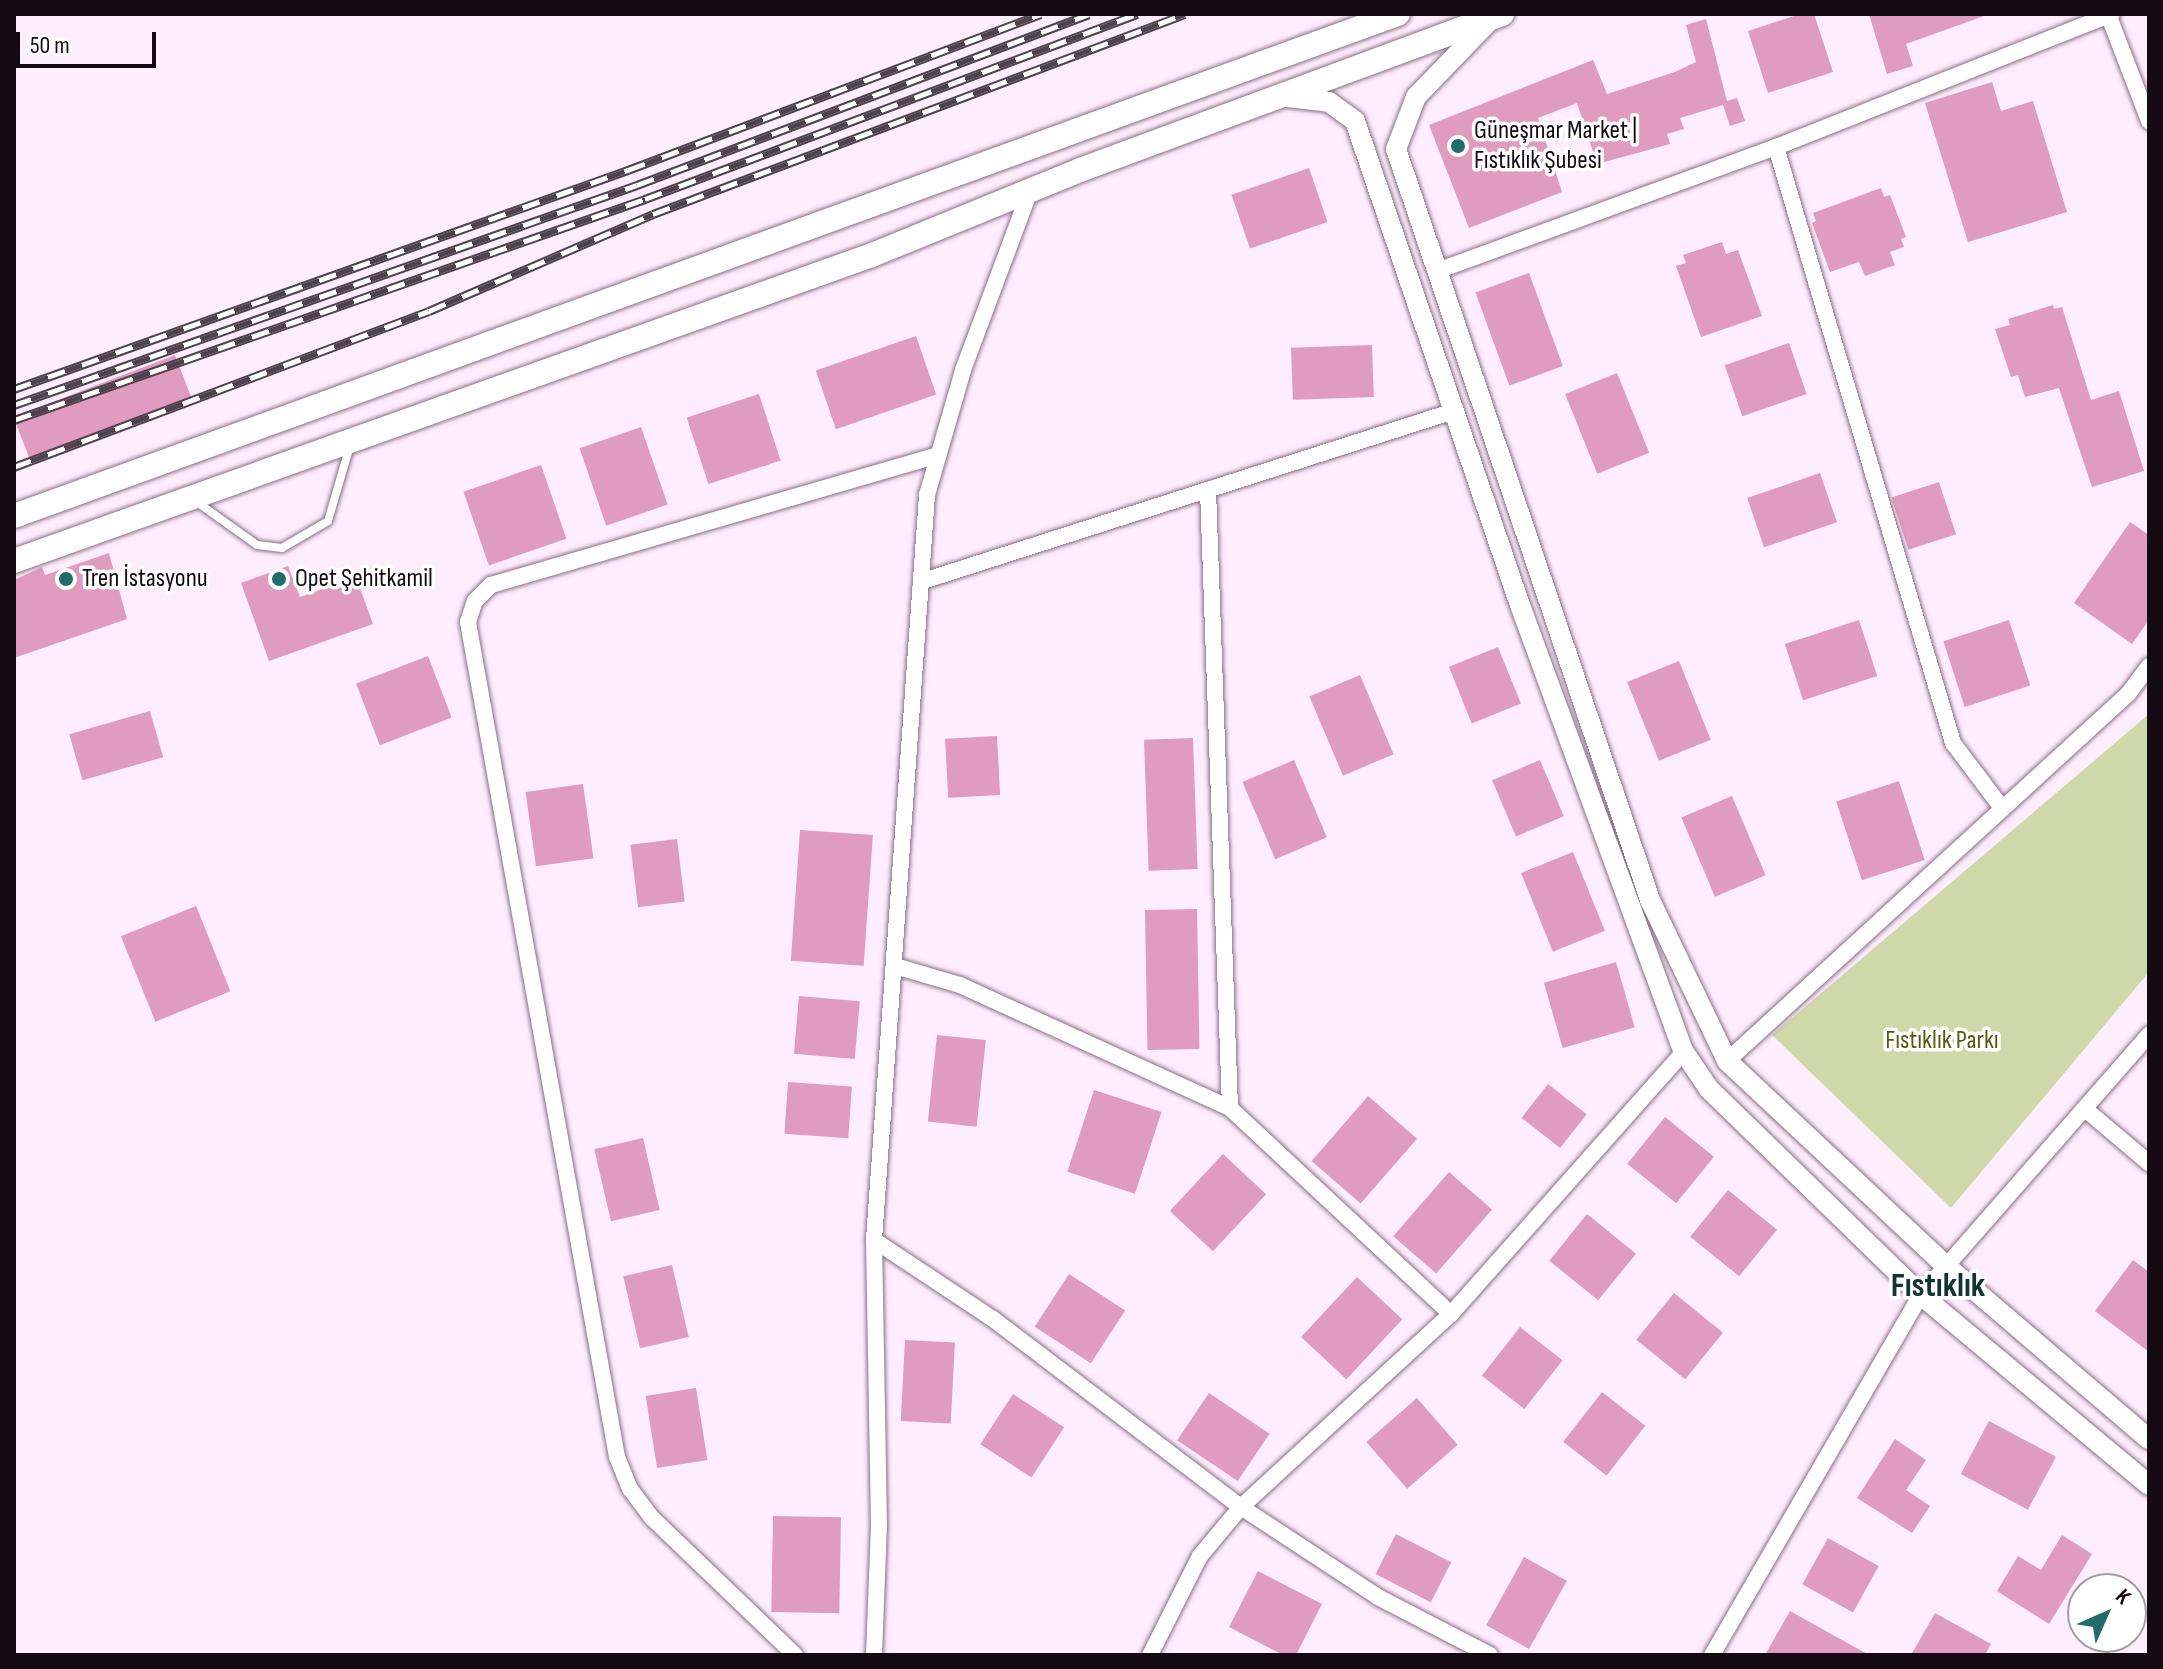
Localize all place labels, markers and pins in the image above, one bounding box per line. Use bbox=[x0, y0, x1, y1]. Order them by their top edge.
place label: Güneşmar Market | Fıstıklık Şubesi bbox=[1474, 115, 1637, 176]
marker: Güneşmar Market | Fıstıklık Şubesi bbox=[1449, 137, 1467, 155]
place label: Tren İstasyonu bbox=[82, 563, 208, 595]
place label: Opet Şehitkamil bbox=[295, 563, 433, 595]
marker: Tren İstasyonu bbox=[57, 570, 75, 588]
marker: Opet Şehitkamil bbox=[270, 570, 288, 588]

